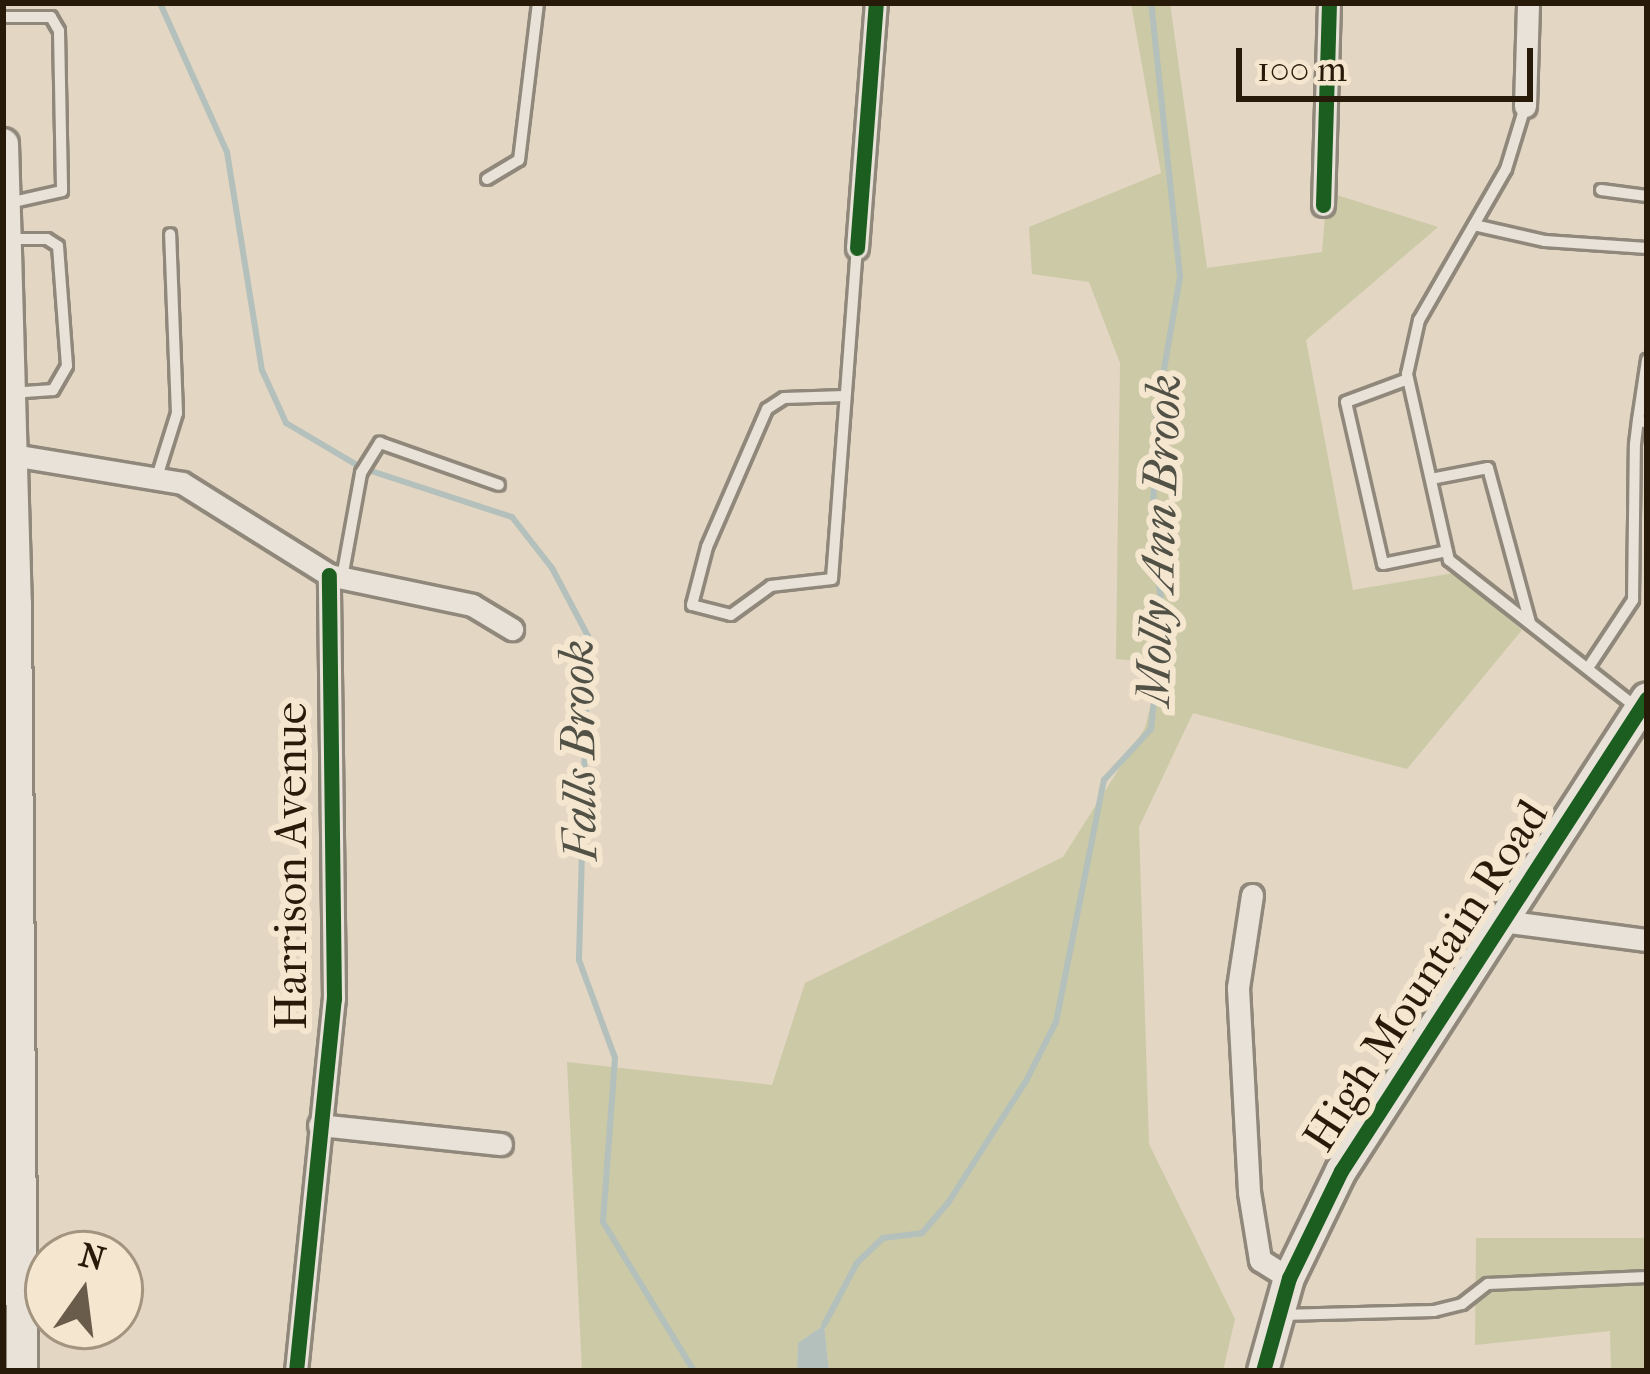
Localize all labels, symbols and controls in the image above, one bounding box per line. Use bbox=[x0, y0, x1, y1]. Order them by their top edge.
scale bar bbox=[1242, 24, 1539, 98]
text: 100 m bbox=[1257, 48, 1347, 90]
water label: Molly Ann Brook bbox=[1124, 373, 1194, 707]
water label: Falls Brook bbox=[548, 639, 610, 861]
street label: Harrison Avenue bbox=[265, 702, 319, 1030]
street label: High Mountain Road bbox=[1292, 790, 1560, 1162]
north arrow bbox=[24, 1230, 144, 1350]
text: N bbox=[75, 1236, 109, 1279]

